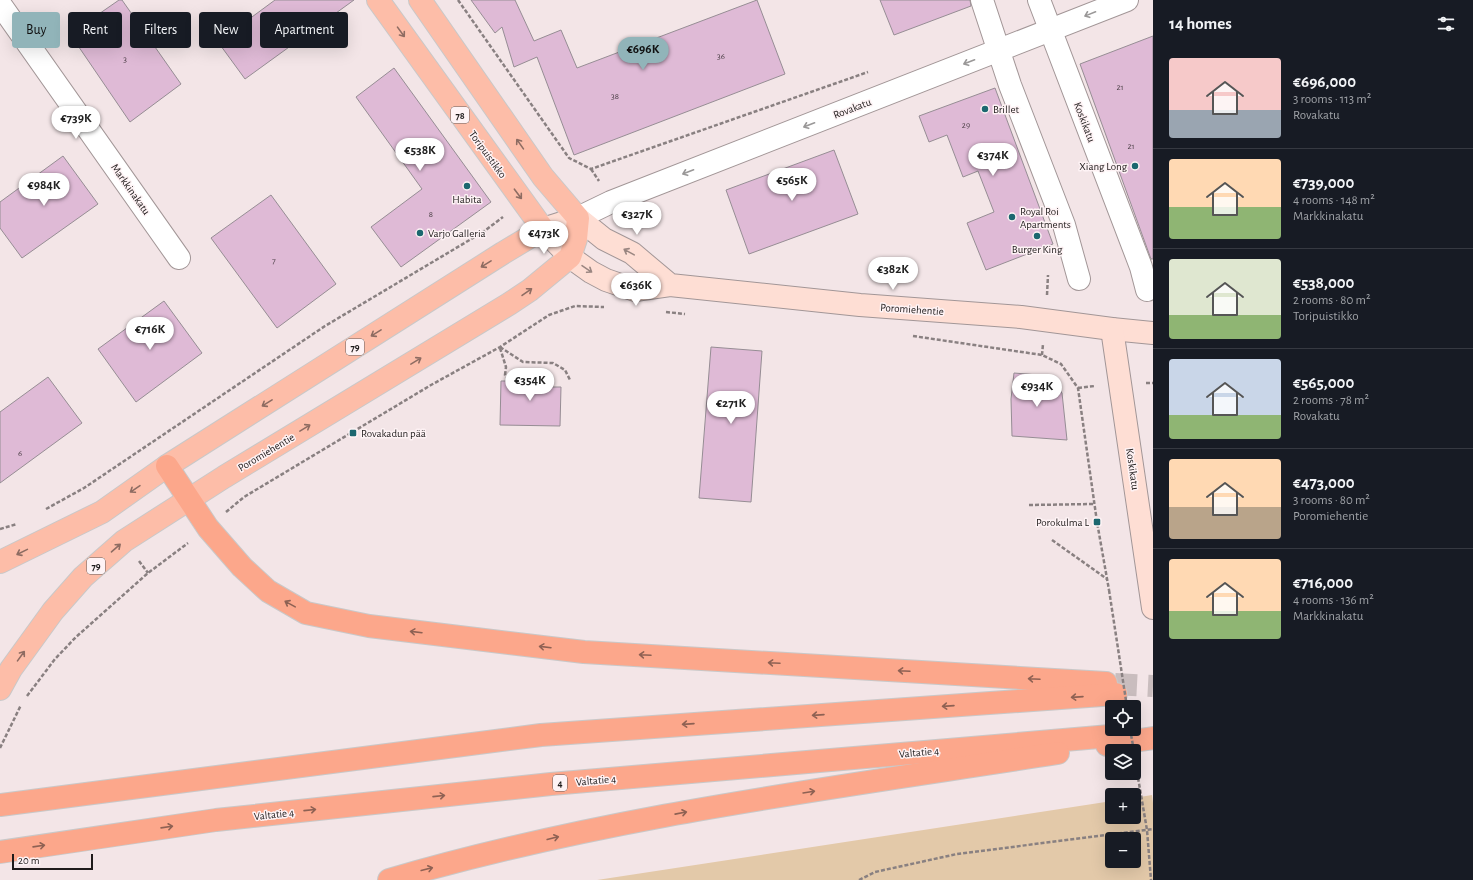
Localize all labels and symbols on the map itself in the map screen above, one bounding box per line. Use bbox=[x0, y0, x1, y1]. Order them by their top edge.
one-way arrow bbox=[1085, 11, 1097, 19]
one-way arrow bbox=[397, 26, 405, 37]
pin: €696K bbox=[615, 37, 671, 71]
house number: 36 bbox=[717, 52, 725, 61]
house number: 3 bbox=[123, 55, 127, 64]
one-way arrow bbox=[964, 59, 976, 66]
house number: 21 bbox=[1116, 83, 1124, 92]
house number: 38 bbox=[611, 92, 619, 101]
street label: Rovakatu bbox=[832, 96, 873, 121]
street label: Koskikatu bbox=[1072, 101, 1097, 144]
marker: Brillet bbox=[980, 104, 990, 114]
place label: Brillet bbox=[993, 104, 1020, 115]
pin: €739K bbox=[48, 106, 104, 140]
road number: 78 bbox=[451, 107, 469, 123]
one-way arrow bbox=[804, 121, 816, 129]
house number: 29 bbox=[962, 121, 970, 130]
street label: Toripuistikko bbox=[467, 129, 508, 180]
pin: €538K bbox=[392, 138, 448, 172]
one-way arrow bbox=[516, 138, 524, 149]
house number: 21 bbox=[1127, 142, 1135, 151]
pin: €374K bbox=[965, 143, 1021, 177]
place label: Xiang Long bbox=[1079, 161, 1128, 172]
marker: Xiang Long bbox=[1130, 161, 1140, 171]
street label: Markkinakatu bbox=[109, 162, 152, 217]
pin: €565K bbox=[764, 168, 820, 202]
one-way arrow bbox=[683, 169, 695, 176]
pin: €984K bbox=[16, 173, 72, 207]
marker: Habita bbox=[462, 181, 472, 191]
one-way arrow bbox=[513, 188, 522, 199]
place label: Habita bbox=[452, 194, 482, 205]
pin: €327K bbox=[609, 202, 665, 236]
place label: Royal Roi Apartments bbox=[1020, 206, 1071, 230]
house number: 8 bbox=[429, 210, 433, 219]
marker: Royal Roi Apartments bbox=[1007, 212, 1017, 222]
pin: €473K bbox=[516, 221, 572, 255]
marker: Varjo Galleria bbox=[415, 228, 425, 238]
place label: Varjo Galleria bbox=[428, 228, 486, 239]
marker: Burger King bbox=[1032, 231, 1042, 241]
place label: Burger King bbox=[1012, 244, 1063, 255]
one-way arrow bbox=[623, 247, 635, 255]
house number: 7 bbox=[272, 257, 276, 266]
pin: €382K bbox=[865, 257, 921, 291]
one-way arrow bbox=[480, 260, 492, 268]
one-way arrow bbox=[581, 265, 592, 273]
pin: €636K bbox=[608, 273, 664, 307]
one-way arrow bbox=[521, 288, 532, 296]
street label: Poromiehentie bbox=[880, 302, 944, 317]
pin: €716K bbox=[122, 317, 178, 351]
one-way arrow bbox=[371, 329, 382, 338]
road number: 79 bbox=[346, 339, 364, 355]
one-way arrow bbox=[410, 356, 422, 364]
pin: €354K bbox=[502, 368, 558, 402]
pin: €934K bbox=[1009, 374, 1065, 408]
pin: €271K bbox=[703, 391, 759, 425]
one-way arrow bbox=[262, 399, 273, 407]
one-way arrow bbox=[299, 424, 310, 432]
marker: Rovakadun pää bbox=[348, 428, 358, 438]
place label: Rovakadun pää bbox=[361, 428, 426, 439]
street label: Poromiehentie bbox=[236, 431, 296, 474]
street label: Koskikatu bbox=[1124, 448, 1141, 491]
house number: 6 bbox=[18, 449, 22, 458]
one-way arrow bbox=[129, 485, 141, 493]
place label: Porokulma L bbox=[1036, 517, 1089, 528]
marker: Porokulma L bbox=[1092, 517, 1102, 527]
one-way arrow bbox=[111, 544, 121, 553]
one-way arrow bbox=[16, 549, 28, 556]
road number: 79 bbox=[87, 558, 105, 574]
one-way arrow bbox=[284, 600, 296, 608]
one-way arrow bbox=[410, 628, 423, 636]
one-way arrow bbox=[539, 643, 552, 651]
one-way arrow bbox=[16, 650, 25, 661]
one-way arrow bbox=[639, 652, 652, 659]
one-way arrow bbox=[768, 660, 781, 667]
one-way arrow bbox=[898, 667, 911, 675]
one-way arrow bbox=[1028, 675, 1041, 682]
one-way arrow bbox=[1071, 693, 1084, 700]
one-way arrow bbox=[942, 702, 955, 709]
one-way arrow bbox=[812, 712, 825, 719]
one-way arrow bbox=[682, 721, 695, 728]
street label: Valtatie 4 bbox=[898, 745, 940, 760]
street label: Valtatie 4 bbox=[575, 773, 617, 788]
road number: 4 bbox=[553, 775, 567, 791]
one-way arrow bbox=[802, 788, 815, 796]
one-way arrow bbox=[432, 792, 445, 800]
one-way arrow bbox=[303, 806, 316, 813]
street label: Valtatie 4 bbox=[253, 807, 295, 822]
one-way arrow bbox=[674, 809, 687, 817]
one-way arrow bbox=[160, 823, 173, 831]
one-way arrow bbox=[546, 834, 559, 842]
one-way arrow bbox=[32, 842, 45, 850]
scale bar bbox=[12, 852, 93, 871]
one-way arrow bbox=[420, 865, 433, 873]

